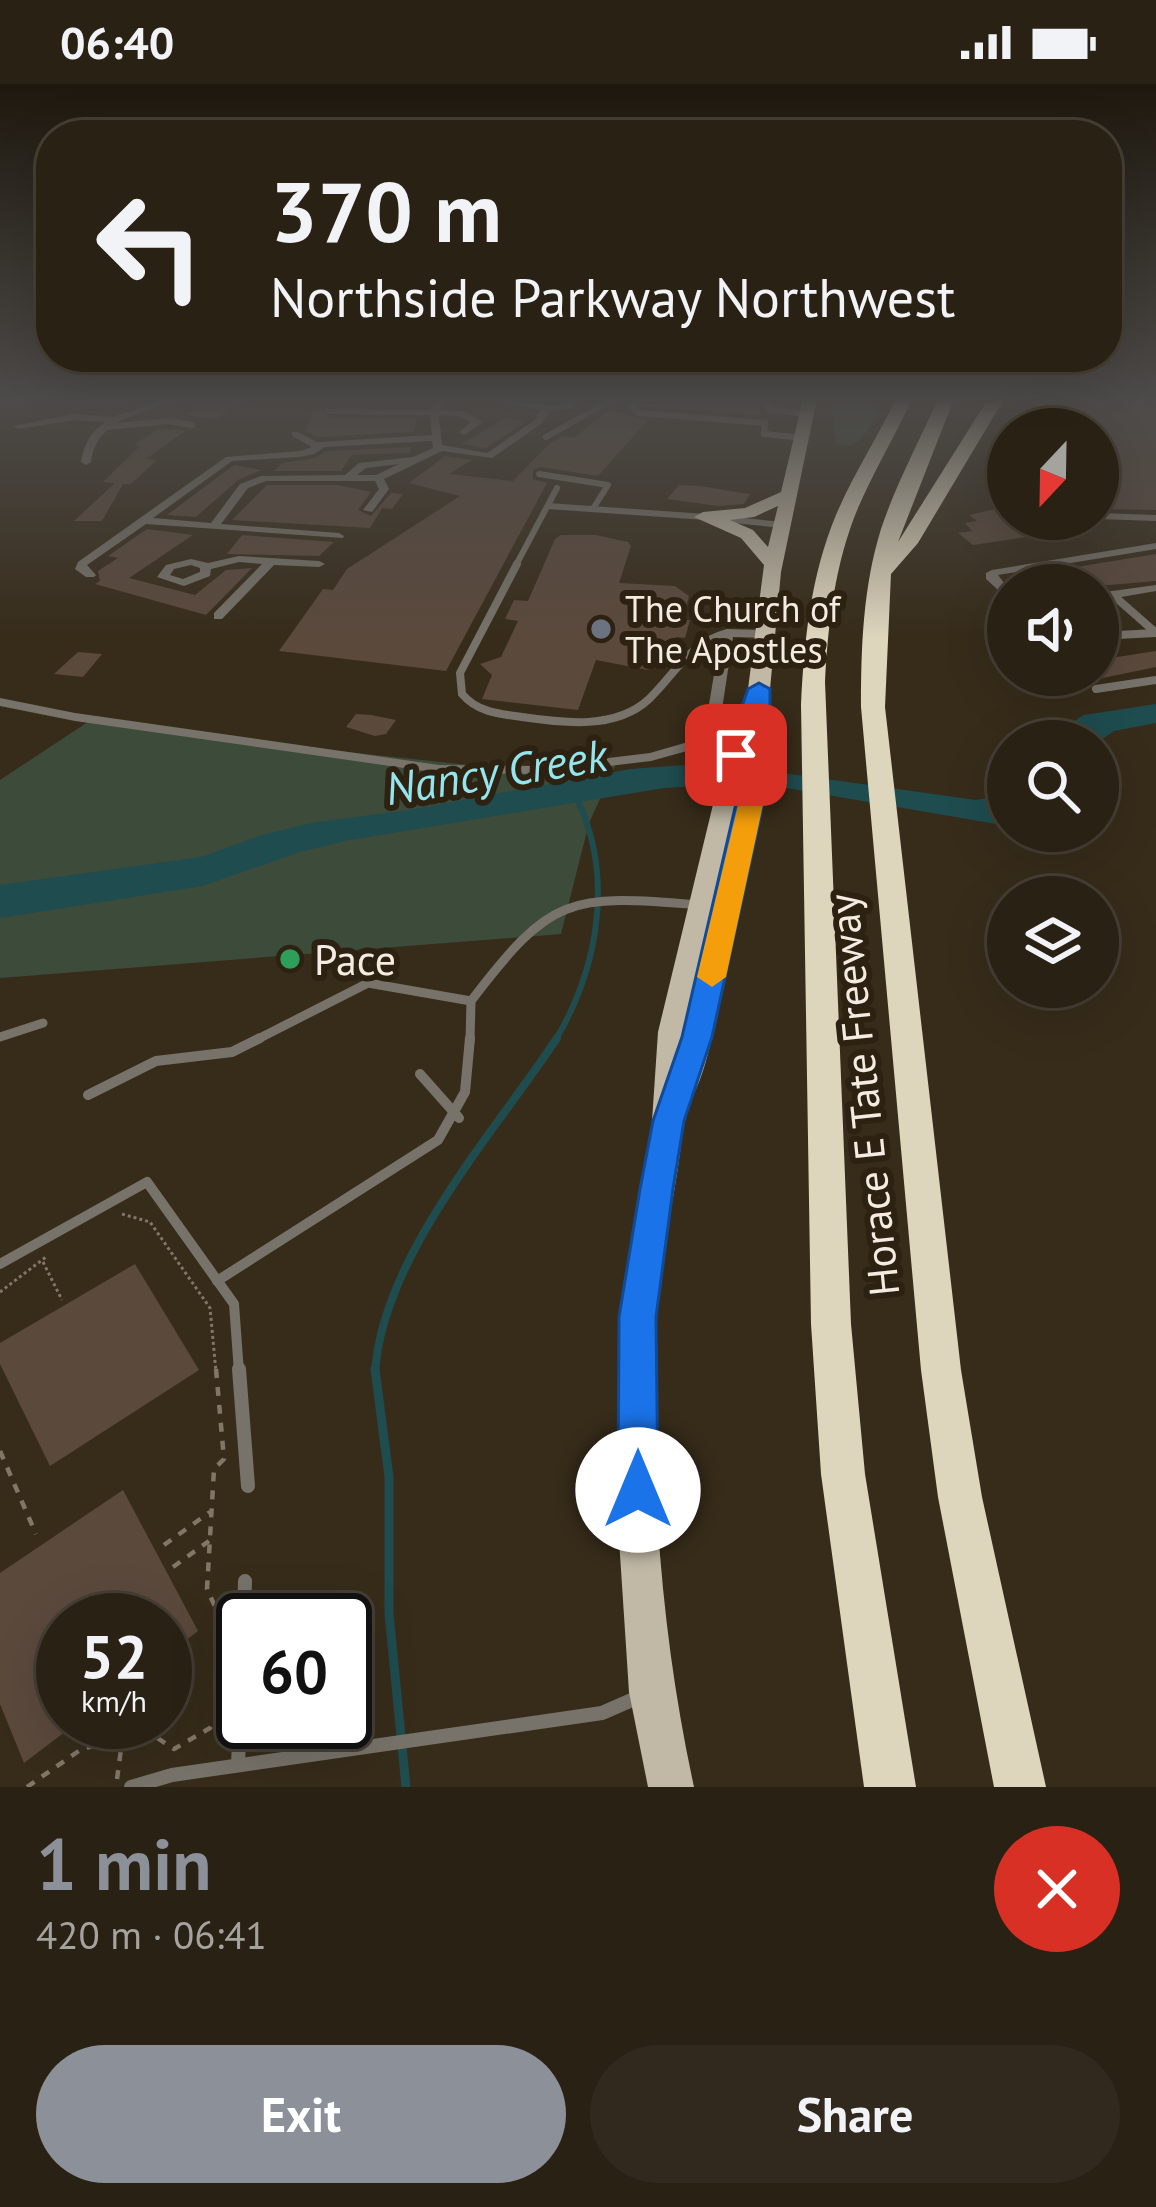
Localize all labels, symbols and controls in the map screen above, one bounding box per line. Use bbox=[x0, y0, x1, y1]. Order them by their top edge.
text: 06:40 bbox=[60, 13, 174, 71]
text: 370 m bbox=[270, 156, 502, 265]
icon: left bbox=[72, 168, 228, 324]
text: Northside Parkway Northwest bbox=[270, 262, 955, 332]
north arrow bbox=[987, 408, 1119, 540]
map controls bbox=[987, 408, 1119, 1008]
button: sound bbox=[987, 564, 1119, 696]
place label: The Church of The Apostles bbox=[625, 585, 842, 673]
marker: The Church of The Apostles bbox=[588, 616, 614, 642]
pin bbox=[685, 704, 787, 806]
button: search bbox=[987, 720, 1119, 852]
icon: arrive bbox=[703, 722, 769, 788]
water label: Nancy Creek bbox=[381, 725, 613, 817]
button: layers bbox=[987, 876, 1119, 1008]
street label: Horace E Tate Freeway bbox=[814, 891, 911, 1299]
place label: Pace bbox=[314, 932, 396, 987]
marker: Pace bbox=[277, 946, 303, 972]
position arrow bbox=[575, 1427, 701, 1553]
speed limit sign: 60 bbox=[216, 1593, 372, 1749]
text: 52 bbox=[80, 1617, 148, 1695]
text: km/h bbox=[81, 1681, 147, 1720]
text: 1 min bbox=[36, 1817, 212, 1910]
button: close bbox=[994, 1826, 1120, 1952]
text: 420 m · 06:41 bbox=[36, 1909, 267, 1960]
button: Exit bbox=[36, 2045, 566, 2183]
button: Share bbox=[590, 2045, 1120, 2183]

